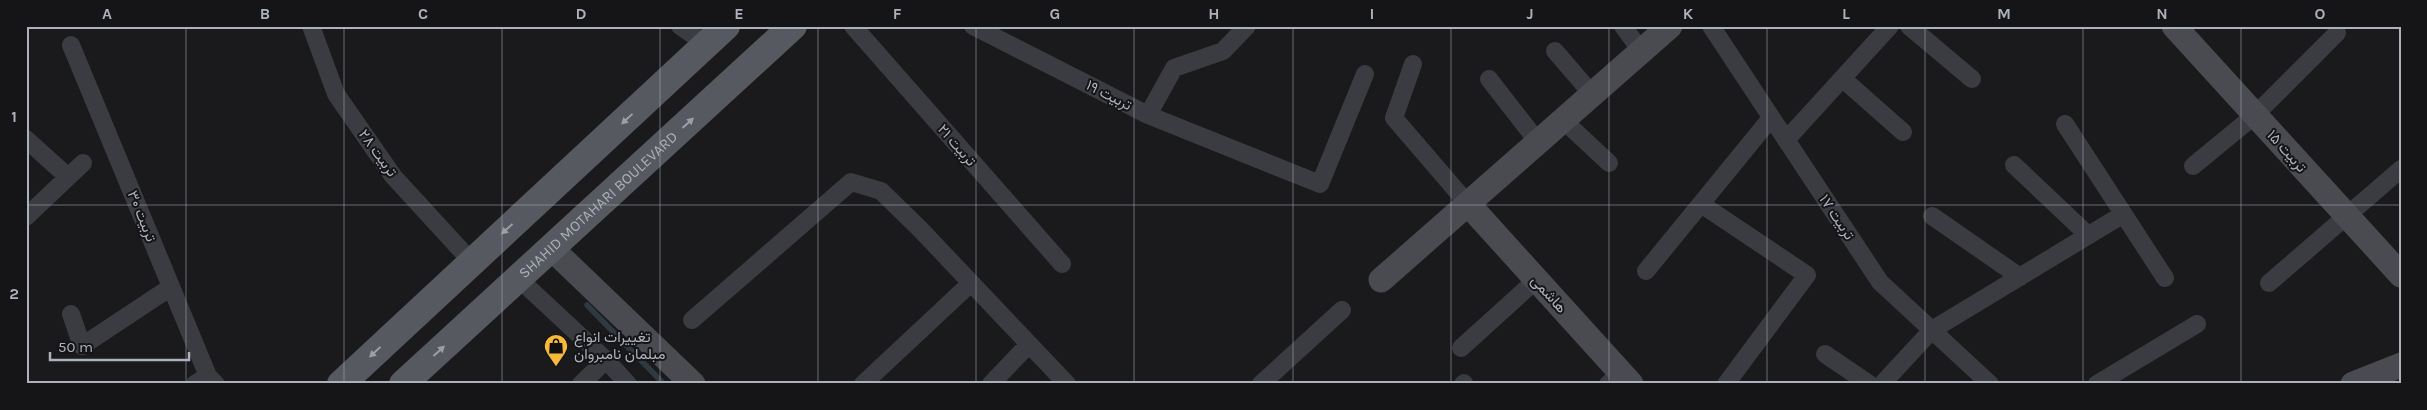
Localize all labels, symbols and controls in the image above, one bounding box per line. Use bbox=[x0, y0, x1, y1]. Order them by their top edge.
text: A bbox=[102, 4, 112, 23]
text: B bbox=[260, 4, 270, 23]
text: C bbox=[418, 4, 428, 23]
text: D bbox=[576, 4, 587, 23]
text: E bbox=[734, 4, 744, 23]
text: F bbox=[893, 4, 902, 23]
text: G bbox=[1050, 4, 1060, 23]
text: H bbox=[1208, 4, 1220, 23]
text: I bbox=[1370, 4, 1374, 23]
text: J bbox=[1526, 4, 1534, 23]
text: K bbox=[1683, 4, 1694, 23]
text: L bbox=[1842, 4, 1850, 23]
text: M bbox=[1997, 4, 2011, 23]
text: N bbox=[2156, 4, 2168, 23]
text: O bbox=[2315, 4, 2326, 23]
street label: تربیت ۱۹ bbox=[1083, 76, 1135, 114]
text: 1 bbox=[11, 107, 17, 126]
one-way arrow bbox=[621, 113, 633, 125]
one-way arrow bbox=[681, 117, 693, 129]
street label: تربیت ۲۱ bbox=[934, 120, 980, 170]
street label: تربیت ۲۸ bbox=[355, 126, 401, 180]
street label: تربیت ۱۵ bbox=[2263, 126, 2311, 176]
street label: SHAHID MOTAHARI BOULEVARD bbox=[515, 128, 681, 282]
street label: تربیت ۳۰ bbox=[124, 188, 161, 245]
street label: تربیت ۱۷ bbox=[1815, 191, 1859, 243]
one-way arrow bbox=[502, 223, 514, 235]
street label: هاشمی bbox=[1527, 271, 1571, 317]
text: 2 bbox=[9, 284, 19, 303]
place label: تغییرات انواع مبلمان نامبروان bbox=[574, 328, 665, 363]
scale bar bbox=[50, 330, 189, 362]
shop icon: تغییرات انواع مبلمان نامبروان bbox=[543, 333, 569, 367]
text: 50 m bbox=[58, 338, 93, 356]
one-way arrow bbox=[432, 345, 444, 357]
one-way arrow bbox=[370, 346, 382, 358]

